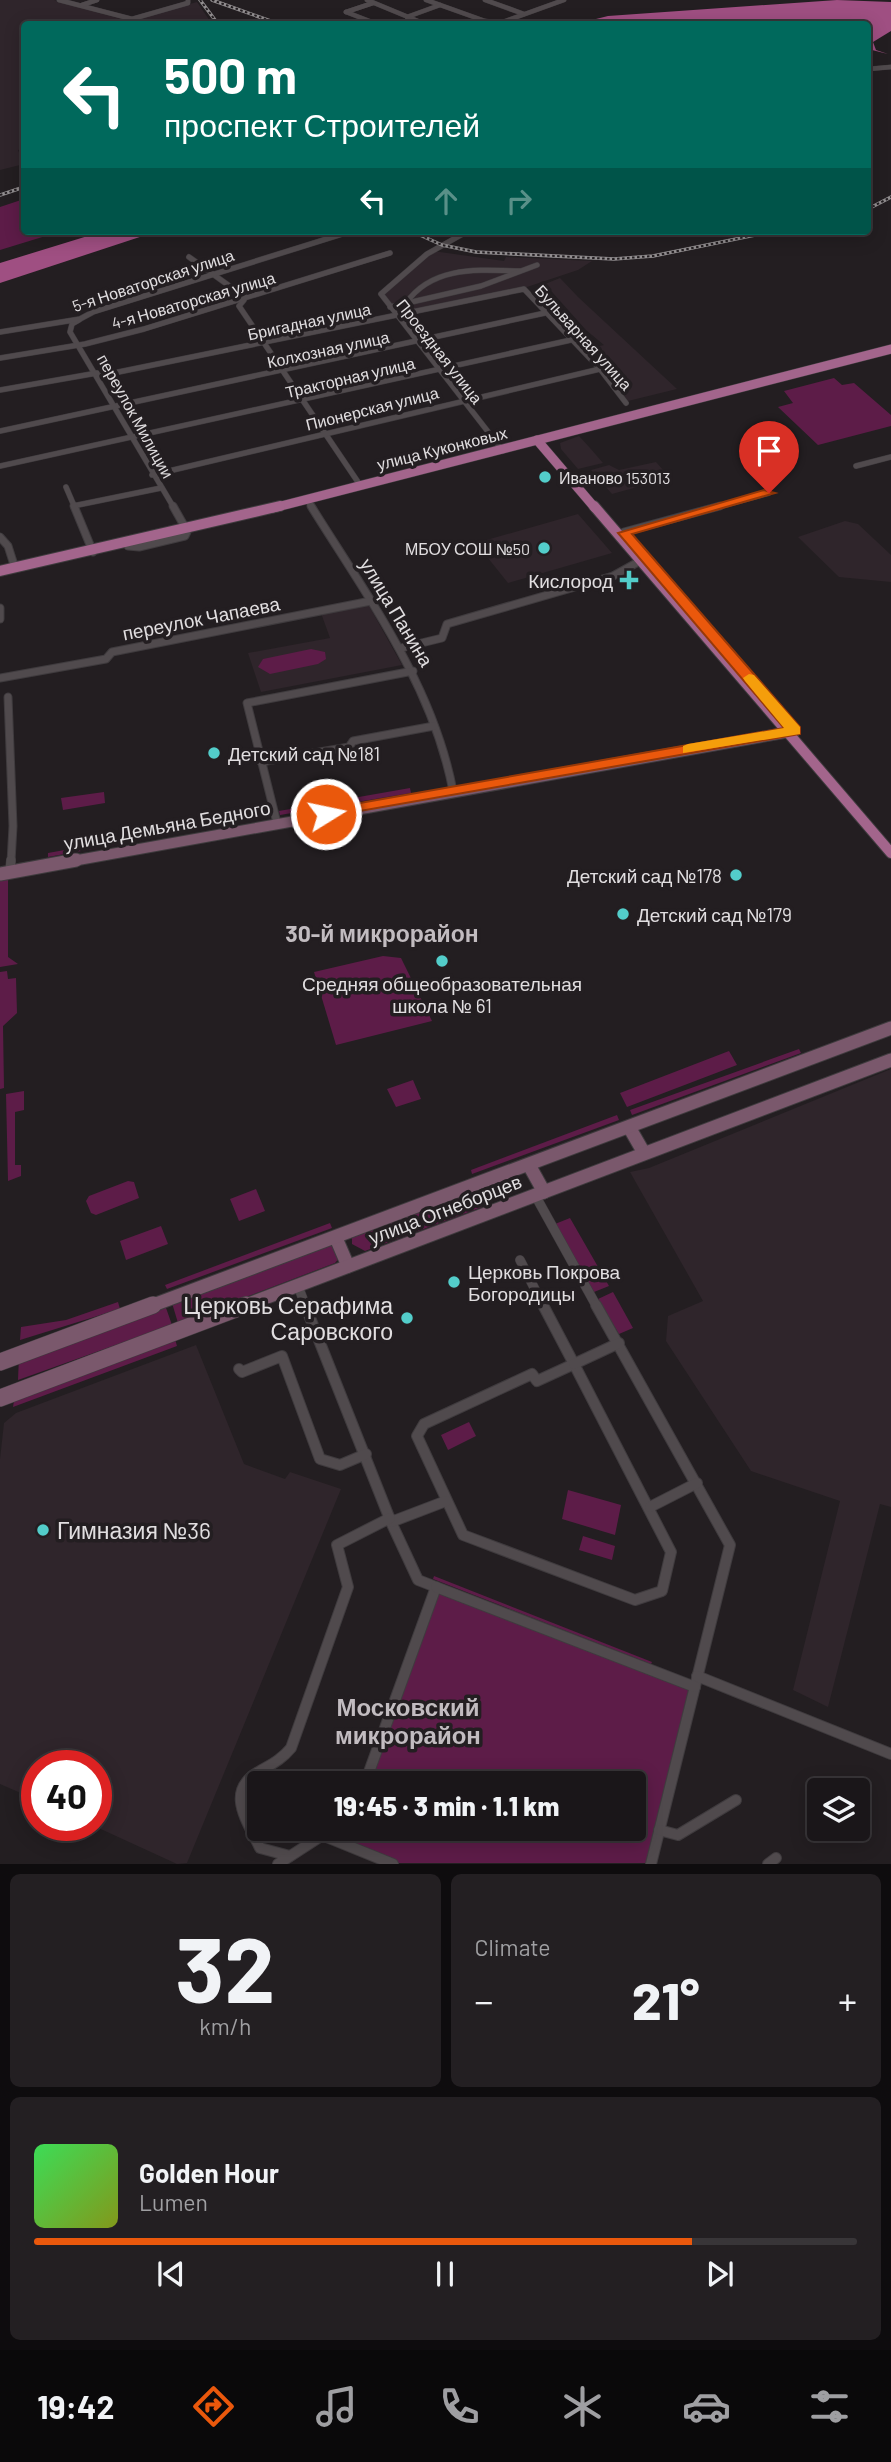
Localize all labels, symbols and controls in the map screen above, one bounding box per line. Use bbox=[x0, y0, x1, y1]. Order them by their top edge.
text: 500 m bbox=[164, 45, 297, 104]
icon: left bbox=[49, 49, 140, 140]
text: проспект Строителей bbox=[164, 105, 480, 143]
icon: left bbox=[354, 182, 392, 220]
icon: ahead bbox=[427, 182, 465, 220]
icon: right bbox=[500, 182, 538, 220]
street label: 5-я Новаторская улица bbox=[70, 245, 236, 315]
street label: 4-я Новаторская улица bbox=[109, 268, 277, 332]
street label: Бульварная улица bbox=[532, 280, 636, 394]
street label: Проездная улица bbox=[393, 295, 487, 407]
street label: Бригадная улица bbox=[246, 299, 373, 343]
street label: Колхозная улица bbox=[265, 327, 391, 371]
street label: переулок Милиции bbox=[94, 351, 178, 481]
street label: Тракторная улица bbox=[283, 353, 417, 401]
street label: Пионерская улица bbox=[304, 382, 440, 434]
pin bbox=[739, 421, 799, 493]
street label: улица Куконковых bbox=[375, 423, 509, 473]
icon: arrive bbox=[750, 432, 788, 470]
place label: Иваново 153013 bbox=[559, 468, 670, 487]
marker: Иваново 153013 bbox=[537, 469, 553, 485]
place label: МБОУ СОШ №50 bbox=[405, 539, 530, 558]
marker: МБОУ СОШ №50 bbox=[536, 540, 552, 556]
street label: улица Панина bbox=[356, 554, 439, 671]
place label: Кислород bbox=[528, 569, 613, 592]
marker: Кислород bbox=[619, 570, 639, 590]
street label: переулок Чапаева bbox=[120, 591, 282, 645]
place label: Детский сад №181 bbox=[228, 742, 380, 765]
marker: Детский сад №181 bbox=[206, 745, 222, 761]
position arrow bbox=[289, 777, 363, 851]
street label: улица Демьяна Бедного bbox=[62, 795, 272, 855]
place label: Детский сад №178 bbox=[567, 864, 722, 887]
marker: Детский сад №178 bbox=[728, 867, 744, 883]
place label: Детский сад №179 bbox=[637, 903, 792, 926]
marker: Детский сад №179 bbox=[615, 906, 631, 922]
district label: 30-й микрорайон bbox=[285, 919, 479, 947]
marker: Средняя общеобразовательная школа № 61 bbox=[434, 953, 450, 969]
place label: Средняя общеобразовательная школа № 61 bbox=[302, 972, 582, 1017]
street label: улица Огнеборцев bbox=[365, 1169, 525, 1249]
place label: Церковь Покрова Богородицы bbox=[468, 1260, 621, 1305]
marker: Церковь Покрова Богородицы bbox=[446, 1274, 462, 1290]
place label: Церковь Серафима Саровского bbox=[183, 1291, 393, 1345]
marker: Церковь Серафима Саровского bbox=[399, 1310, 415, 1326]
place label: Гимназия №36 bbox=[57, 1516, 211, 1544]
marker: Гимназия №36 bbox=[35, 1522, 51, 1538]
district label: Московский микрорайон bbox=[335, 1692, 481, 1749]
speed limit sign: 40 bbox=[21, 1750, 112, 1841]
map controls bbox=[807, 1778, 870, 1841]
button: layers bbox=[807, 1778, 870, 1841]
text: 19:45 · 3 min · 1.1 km bbox=[334, 1790, 559, 1821]
text: 32 bbox=[175, 1912, 275, 2021]
text: Climate bbox=[475, 1933, 551, 1961]
text: 21° bbox=[632, 1968, 699, 2030]
text: − bbox=[475, 1977, 494, 2023]
text: + bbox=[838, 1977, 857, 2023]
text: km/h bbox=[199, 2012, 251, 2040]
text: Golden Hour bbox=[139, 2157, 279, 2188]
text: Lumen bbox=[139, 2188, 208, 2216]
icon: previous bbox=[152, 2255, 190, 2293]
icon: pause bbox=[426, 2255, 464, 2293]
icon: next bbox=[701, 2255, 739, 2293]
icon: directions bbox=[189, 2382, 238, 2431]
icon: music bbox=[312, 2382, 361, 2431]
icon: phone bbox=[435, 2382, 484, 2431]
icon: climate bbox=[558, 2382, 607, 2431]
icon: car bbox=[682, 2382, 731, 2431]
icon: filters bbox=[805, 2382, 854, 2431]
text: 19:42 bbox=[37, 2387, 114, 2425]

